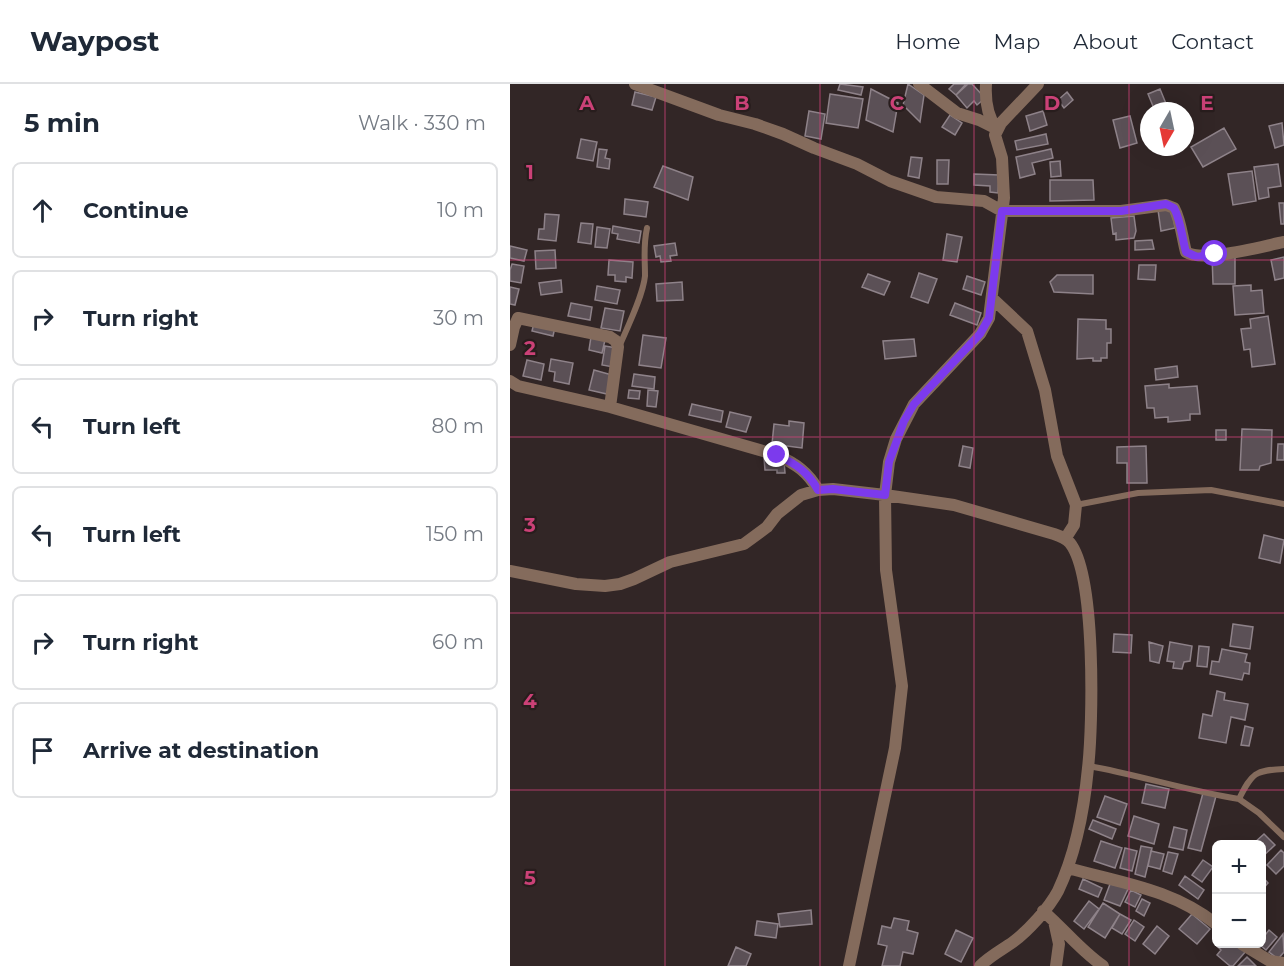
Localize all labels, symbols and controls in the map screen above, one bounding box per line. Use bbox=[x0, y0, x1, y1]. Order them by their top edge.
text: Waypost bbox=[30, 24, 160, 58]
text: Home bbox=[895, 29, 960, 54]
text: Map bbox=[993, 29, 1040, 54]
text: About bbox=[1073, 29, 1138, 54]
text: Contact bbox=[1171, 29, 1254, 54]
text: A bbox=[578, 91, 595, 115]
text: B bbox=[734, 91, 750, 115]
text: C bbox=[890, 91, 905, 115]
text: D bbox=[1044, 91, 1060, 115]
text: E bbox=[1200, 91, 1214, 115]
north arrow bbox=[1140, 102, 1194, 156]
text: 5 min bbox=[24, 107, 100, 139]
text: Walk · 330 m bbox=[358, 111, 486, 135]
text: 1 bbox=[526, 160, 534, 184]
icon: ahead bbox=[26, 194, 59, 227]
text: Continue bbox=[83, 197, 189, 224]
text: 10 m bbox=[437, 198, 484, 222]
route start bbox=[1201, 240, 1227, 266]
icon: right bbox=[26, 302, 59, 335]
text: Turn right bbox=[83, 305, 198, 332]
text: 30 m bbox=[433, 306, 484, 330]
text: 2 bbox=[524, 336, 536, 360]
icon: left bbox=[26, 410, 59, 443]
text: Turn left bbox=[83, 413, 181, 440]
text: 80 m bbox=[432, 414, 484, 438]
route end bbox=[763, 441, 789, 467]
text: 3 bbox=[523, 513, 536, 537]
icon: left bbox=[26, 518, 59, 551]
text: Turn left bbox=[83, 521, 181, 548]
text: 150 m bbox=[426, 522, 484, 546]
icon: right bbox=[26, 626, 59, 659]
text: Turn right bbox=[83, 629, 198, 656]
text: 60 m bbox=[432, 630, 484, 654]
text: 4 bbox=[523, 689, 537, 713]
icon: arrive bbox=[26, 734, 59, 767]
text: Arrive at destination bbox=[83, 737, 319, 764]
map controls bbox=[1212, 840, 1266, 948]
button: + bbox=[1212, 840, 1266, 894]
text: 5 bbox=[524, 866, 536, 890]
button: − bbox=[1212, 894, 1266, 948]

